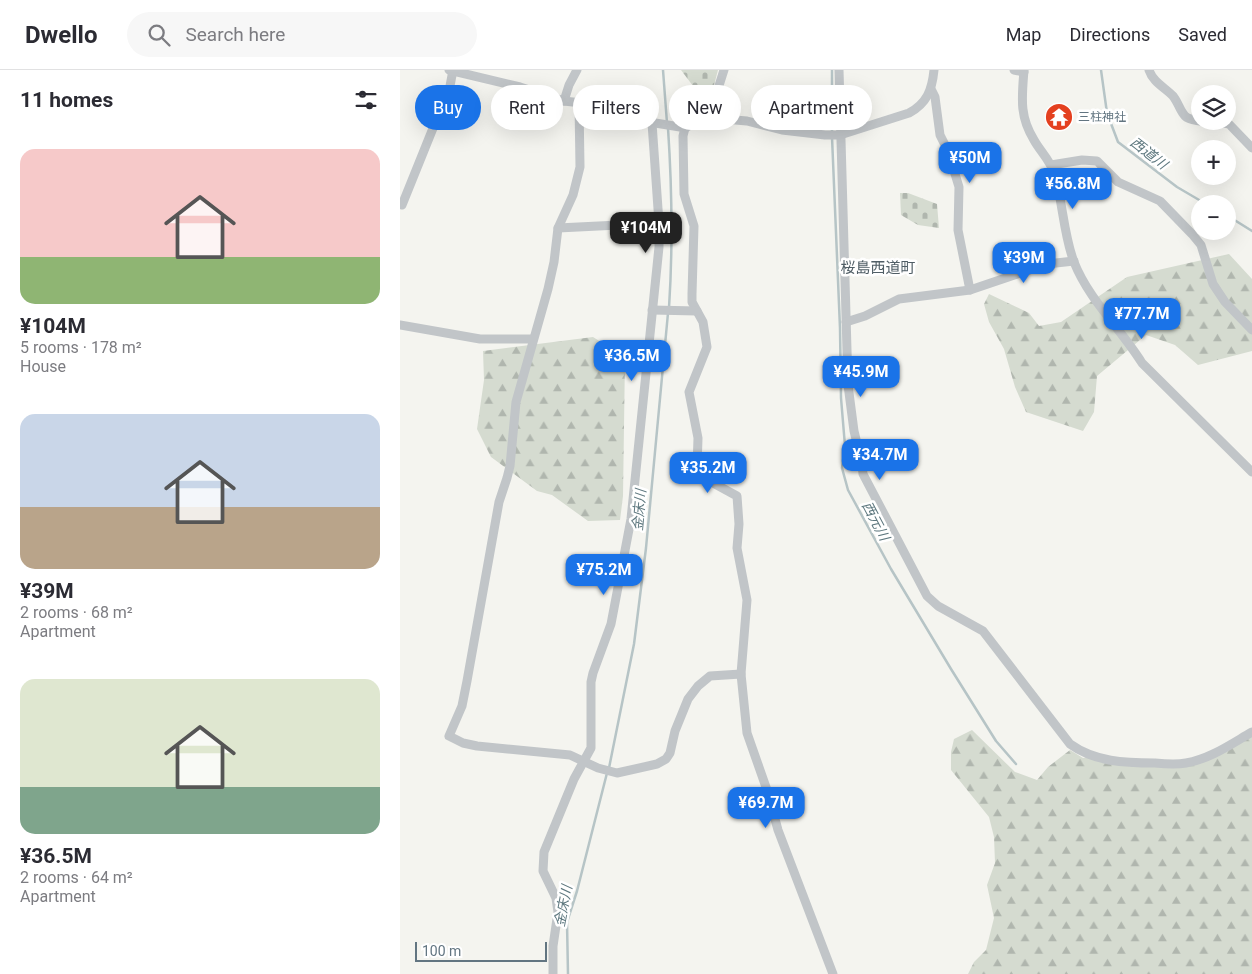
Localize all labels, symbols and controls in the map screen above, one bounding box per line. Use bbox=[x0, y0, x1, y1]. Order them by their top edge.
search box bbox=[127, 12, 477, 57]
text: Dwello bbox=[25, 21, 97, 49]
icon: search bbox=[145, 21, 173, 49]
text: Search here bbox=[185, 23, 285, 46]
text: Map bbox=[1006, 24, 1041, 45]
text: Directions bbox=[1069, 24, 1150, 45]
text: Saved bbox=[1178, 24, 1227, 45]
chip: Buy bbox=[415, 85, 481, 130]
chip: Rent bbox=[491, 85, 563, 130]
chip: Filters bbox=[573, 85, 659, 130]
chip: New bbox=[669, 85, 741, 130]
chip: Apartment bbox=[751, 85, 872, 130]
map controls bbox=[1191, 85, 1236, 240]
button: layers bbox=[1191, 85, 1236, 130]
icon: filters bbox=[352, 86, 380, 114]
text: 11 homes bbox=[20, 88, 113, 112]
temple icon: 三柱神社 bbox=[1044, 102, 1074, 132]
place label: 三柱神社 bbox=[1078, 110, 1126, 124]
water label: 西道川 bbox=[1128, 134, 1172, 173]
button: + bbox=[1191, 140, 1236, 185]
pin: ¥50M bbox=[940, 142, 1000, 184]
text: ¥50M bbox=[950, 148, 990, 167]
pin: ¥56.8M bbox=[1032, 168, 1114, 210]
text: ¥56.8M bbox=[1046, 174, 1100, 193]
icon: home bbox=[155, 182, 245, 272]
button: − bbox=[1191, 195, 1236, 240]
pin: ¥104M bbox=[611, 212, 681, 254]
text: ¥104M bbox=[621, 218, 671, 237]
pin: ¥39M bbox=[994, 242, 1054, 284]
text: ¥39M bbox=[1004, 248, 1044, 267]
district label: 桜島西道町 bbox=[840, 259, 916, 277]
pin: ¥77.7M bbox=[1101, 298, 1183, 340]
text: ¥77.7M bbox=[1115, 304, 1169, 323]
text: ¥104M bbox=[20, 314, 86, 338]
text: 5 rooms · 178 m² bbox=[20, 338, 142, 357]
pin: ¥36.5M bbox=[591, 340, 673, 382]
text: ¥36.5M bbox=[605, 346, 659, 365]
pin: ¥45.9M bbox=[820, 356, 902, 398]
text: House bbox=[20, 357, 66, 376]
text: ¥45.9M bbox=[834, 362, 888, 381]
pin: ¥34.7M bbox=[839, 438, 921, 481]
text: ¥34.7M bbox=[853, 445, 907, 464]
icon: home bbox=[155, 447, 245, 537]
pin: ¥35.2M bbox=[667, 452, 749, 494]
text: ¥35.2M bbox=[681, 458, 735, 477]
water label: 金床川 bbox=[629, 486, 649, 532]
water label: 西元川 bbox=[859, 499, 894, 545]
pin: ¥75.2M bbox=[563, 554, 645, 596]
text: ¥75.2M bbox=[577, 560, 631, 579]
text: ¥39M bbox=[20, 579, 74, 603]
text: 2 rooms · 68 m² bbox=[20, 603, 133, 622]
text: Apartment bbox=[20, 622, 96, 641]
icon: home bbox=[155, 712, 245, 802]
pin: ¥69.7M bbox=[725, 786, 807, 829]
text: ¥69.7M bbox=[739, 793, 793, 812]
text: ¥36.5M bbox=[20, 844, 92, 868]
text: 2 rooms · 64 m² bbox=[20, 868, 133, 887]
water label: 金床川 bbox=[551, 882, 575, 928]
text: Apartment bbox=[20, 887, 96, 906]
scale bar bbox=[415, 939, 548, 962]
text: 100 m bbox=[422, 943, 461, 959]

